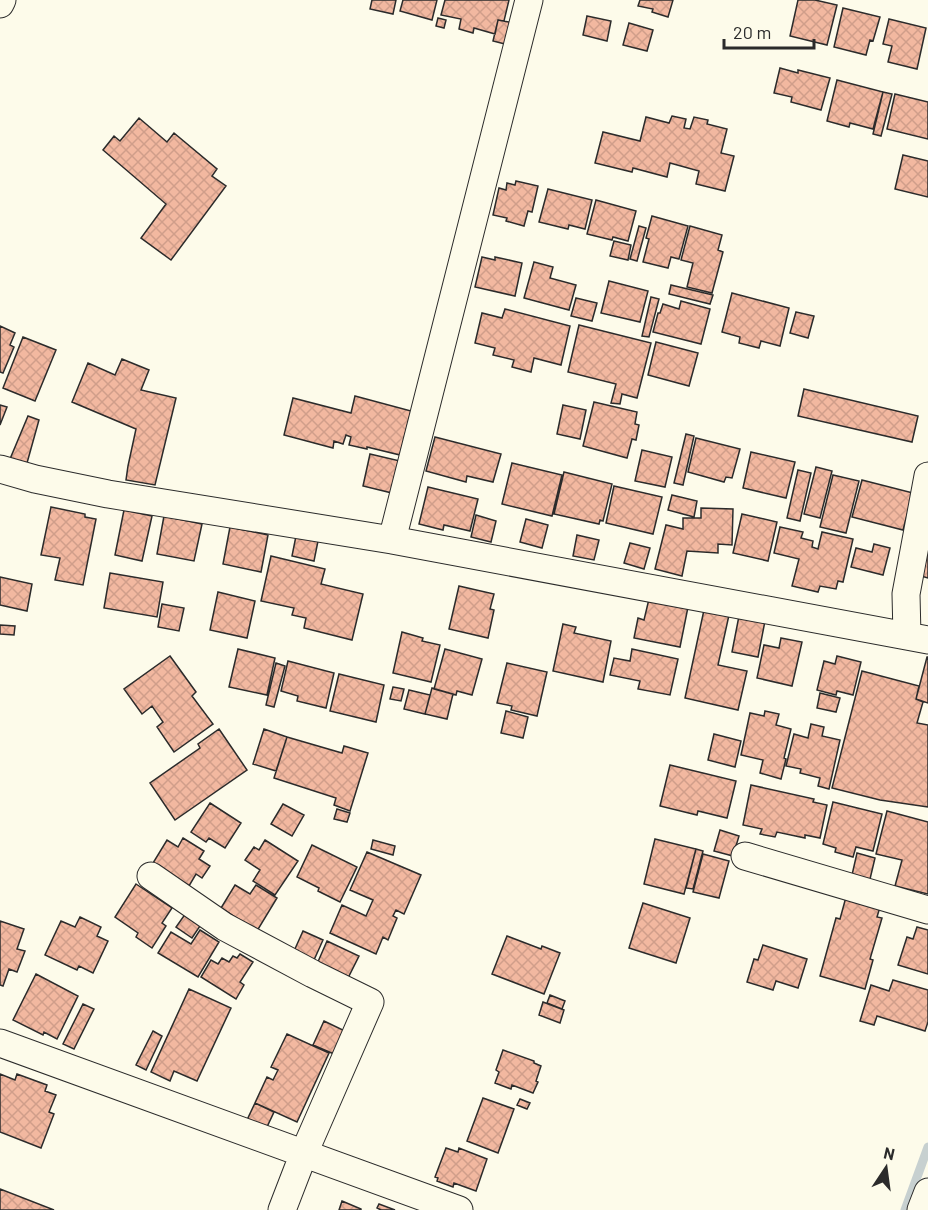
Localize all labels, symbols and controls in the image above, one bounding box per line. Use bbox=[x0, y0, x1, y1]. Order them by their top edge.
scale bar bbox=[724, 12, 814, 50]
text: 20 m bbox=[733, 21, 771, 43]
north arrow bbox=[856, 1138, 916, 1198]
text: N bbox=[882, 1142, 897, 1163]

